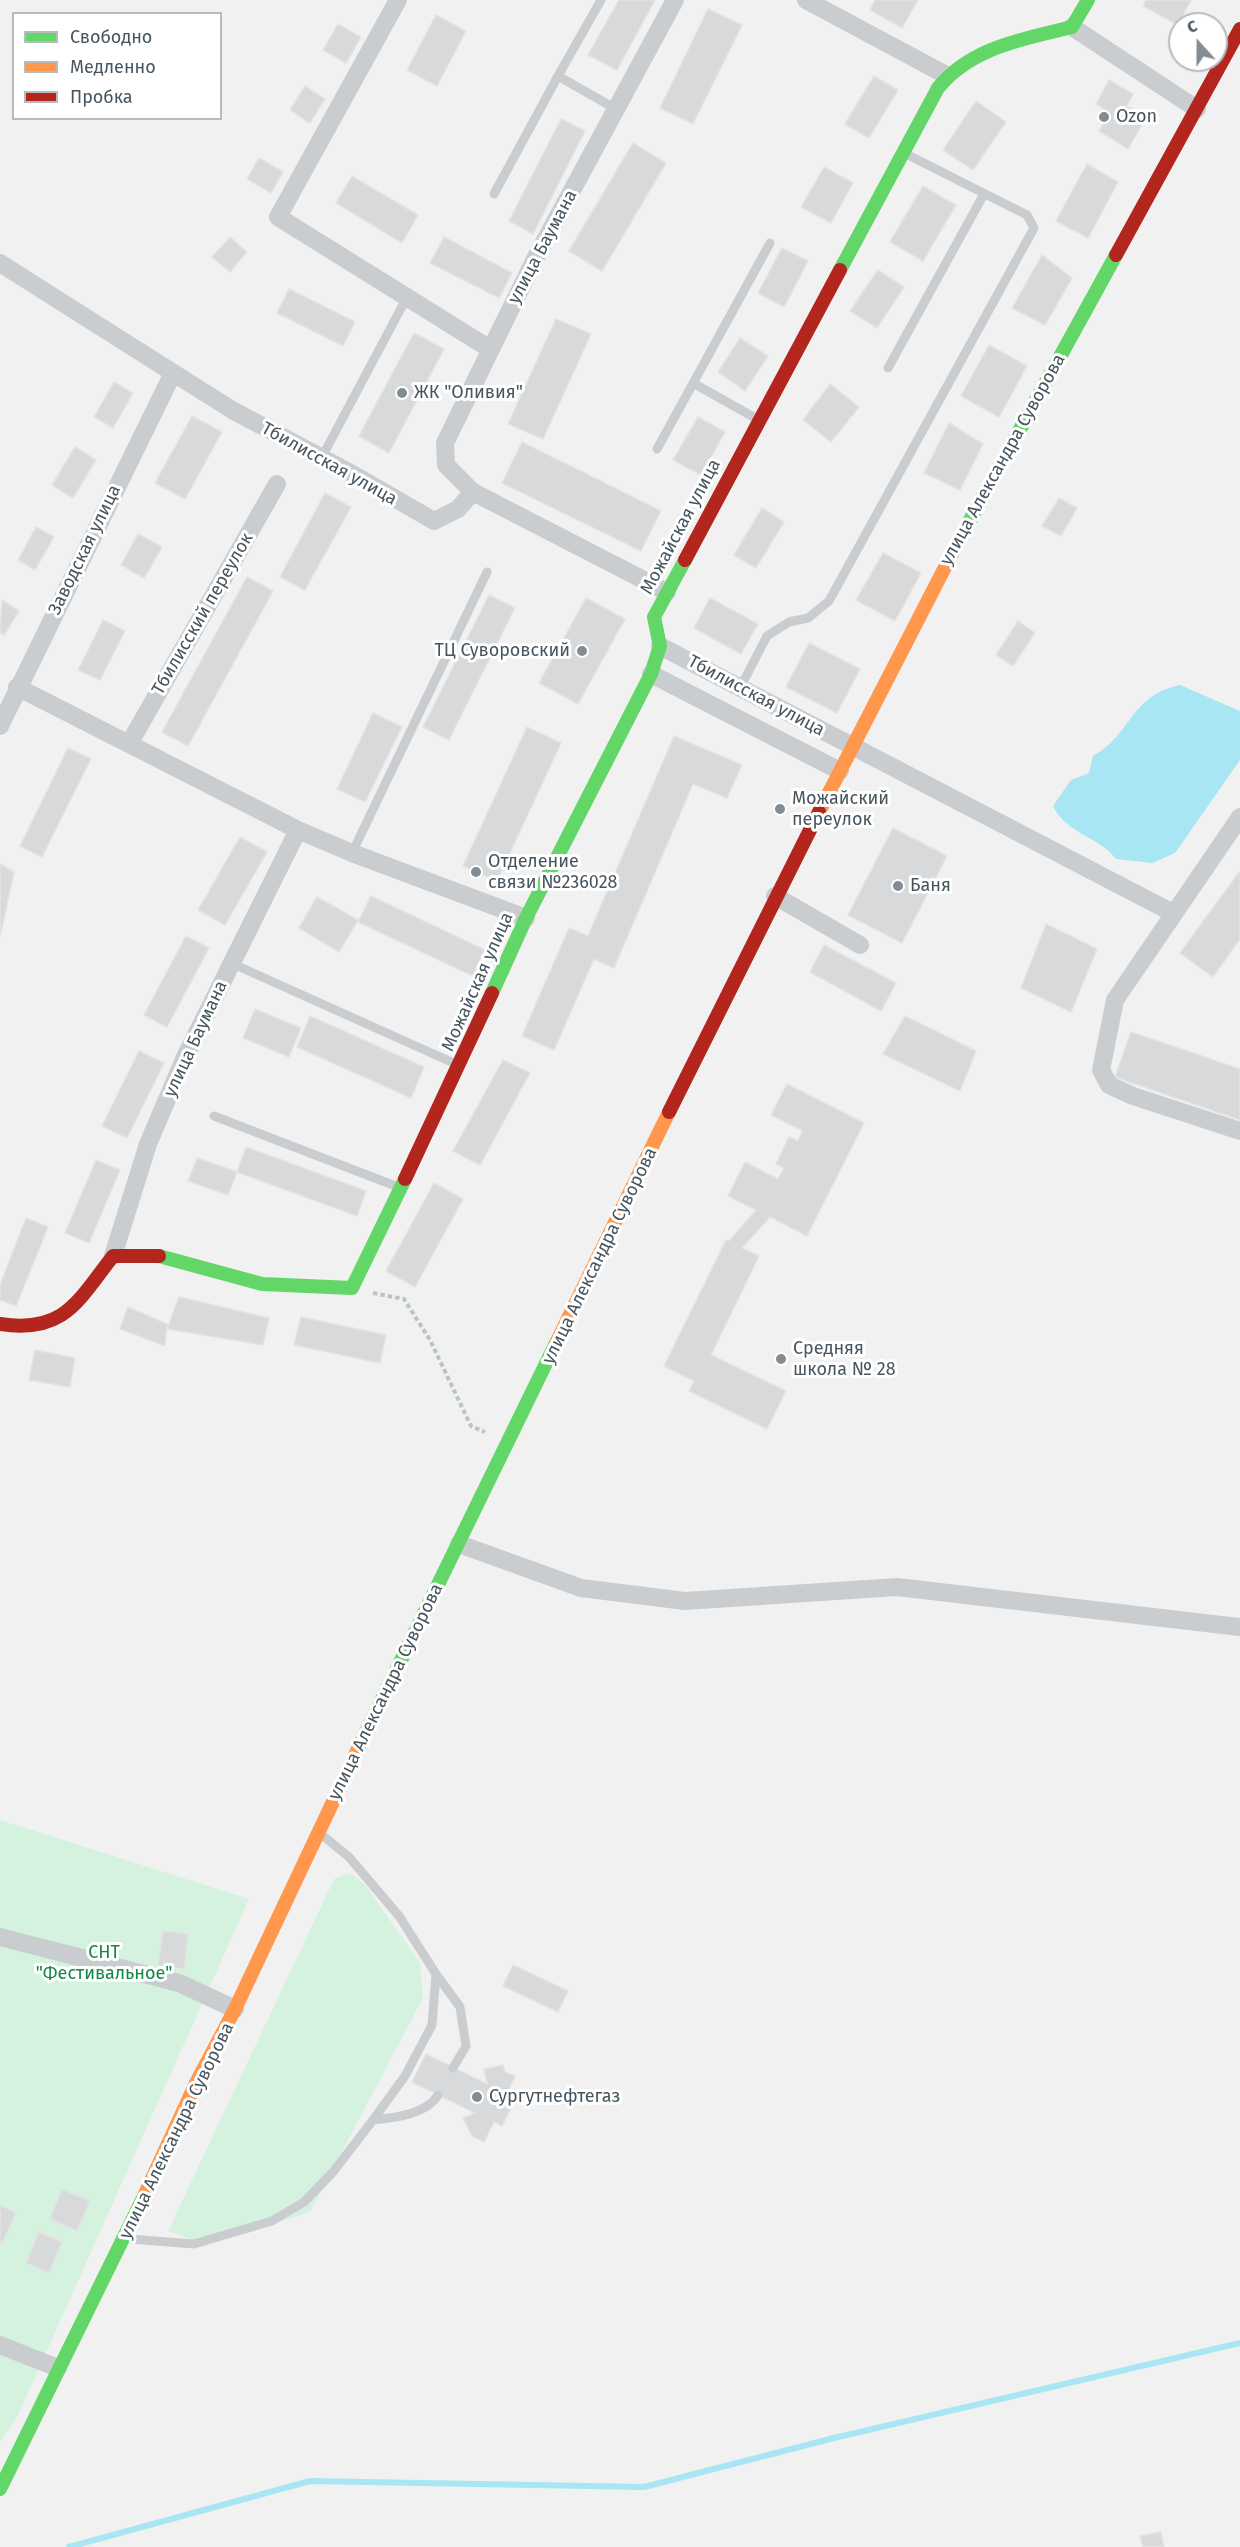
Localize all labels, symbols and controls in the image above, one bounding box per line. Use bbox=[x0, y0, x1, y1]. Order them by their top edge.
legend bbox=[12, 12, 222, 120]
north arrow bbox=[1168, 12, 1228, 72]
text: С bbox=[1184, 16, 1200, 37]
text: Свободно bbox=[70, 26, 152, 48]
text: Медленно bbox=[70, 56, 156, 78]
text: Пробка bbox=[70, 86, 133, 108]
place label: Ozon bbox=[1116, 106, 1157, 128]
marker: Ozon bbox=[1097, 110, 1111, 124]
street label: улица Баумана bbox=[504, 186, 582, 308]
street label: улица Александра Суворова bbox=[936, 351, 1070, 569]
place label: ЖК "Оливия" bbox=[414, 382, 523, 404]
marker: ЖК "Оливия" bbox=[395, 386, 409, 400]
street label: Тбилисская улица bbox=[257, 418, 401, 510]
street label: Можайская улица bbox=[636, 456, 726, 598]
street label: Заводская улица bbox=[44, 481, 126, 619]
street label: Тбилисский переулок bbox=[148, 529, 258, 699]
place label: ТЦ Суворовский bbox=[434, 640, 570, 662]
marker: ТЦ Суворовский bbox=[575, 644, 589, 658]
street label: Тбилисская улица bbox=[684, 651, 828, 741]
place label: Можайский переулок bbox=[792, 788, 889, 830]
marker: Можайский переулок bbox=[773, 802, 787, 816]
place label: Отделение связи №236028 bbox=[488, 851, 617, 894]
marker: Отделение связи №236028 bbox=[469, 865, 483, 879]
place label: Баня bbox=[910, 875, 951, 897]
marker: Баня bbox=[891, 879, 905, 893]
street label: Можайская улица bbox=[438, 909, 518, 1055]
street label: улица Баумана bbox=[160, 977, 232, 1101]
street label: улица Александра Суворова bbox=[538, 1144, 662, 1368]
place label: Средняя школа № 28 bbox=[793, 1338, 896, 1380]
marker: Средняя школа № 28 bbox=[774, 1352, 788, 1366]
street label: улица Александра Суворова bbox=[324, 1580, 448, 1804]
park label: СНТ "Фестивальное" bbox=[36, 1942, 172, 1984]
street label: улица Александра Суворова bbox=[115, 2019, 239, 2243]
place label: Сургутнефтегаз bbox=[489, 2086, 620, 2108]
marker: Сургутнефтегаз bbox=[470, 2090, 484, 2104]

